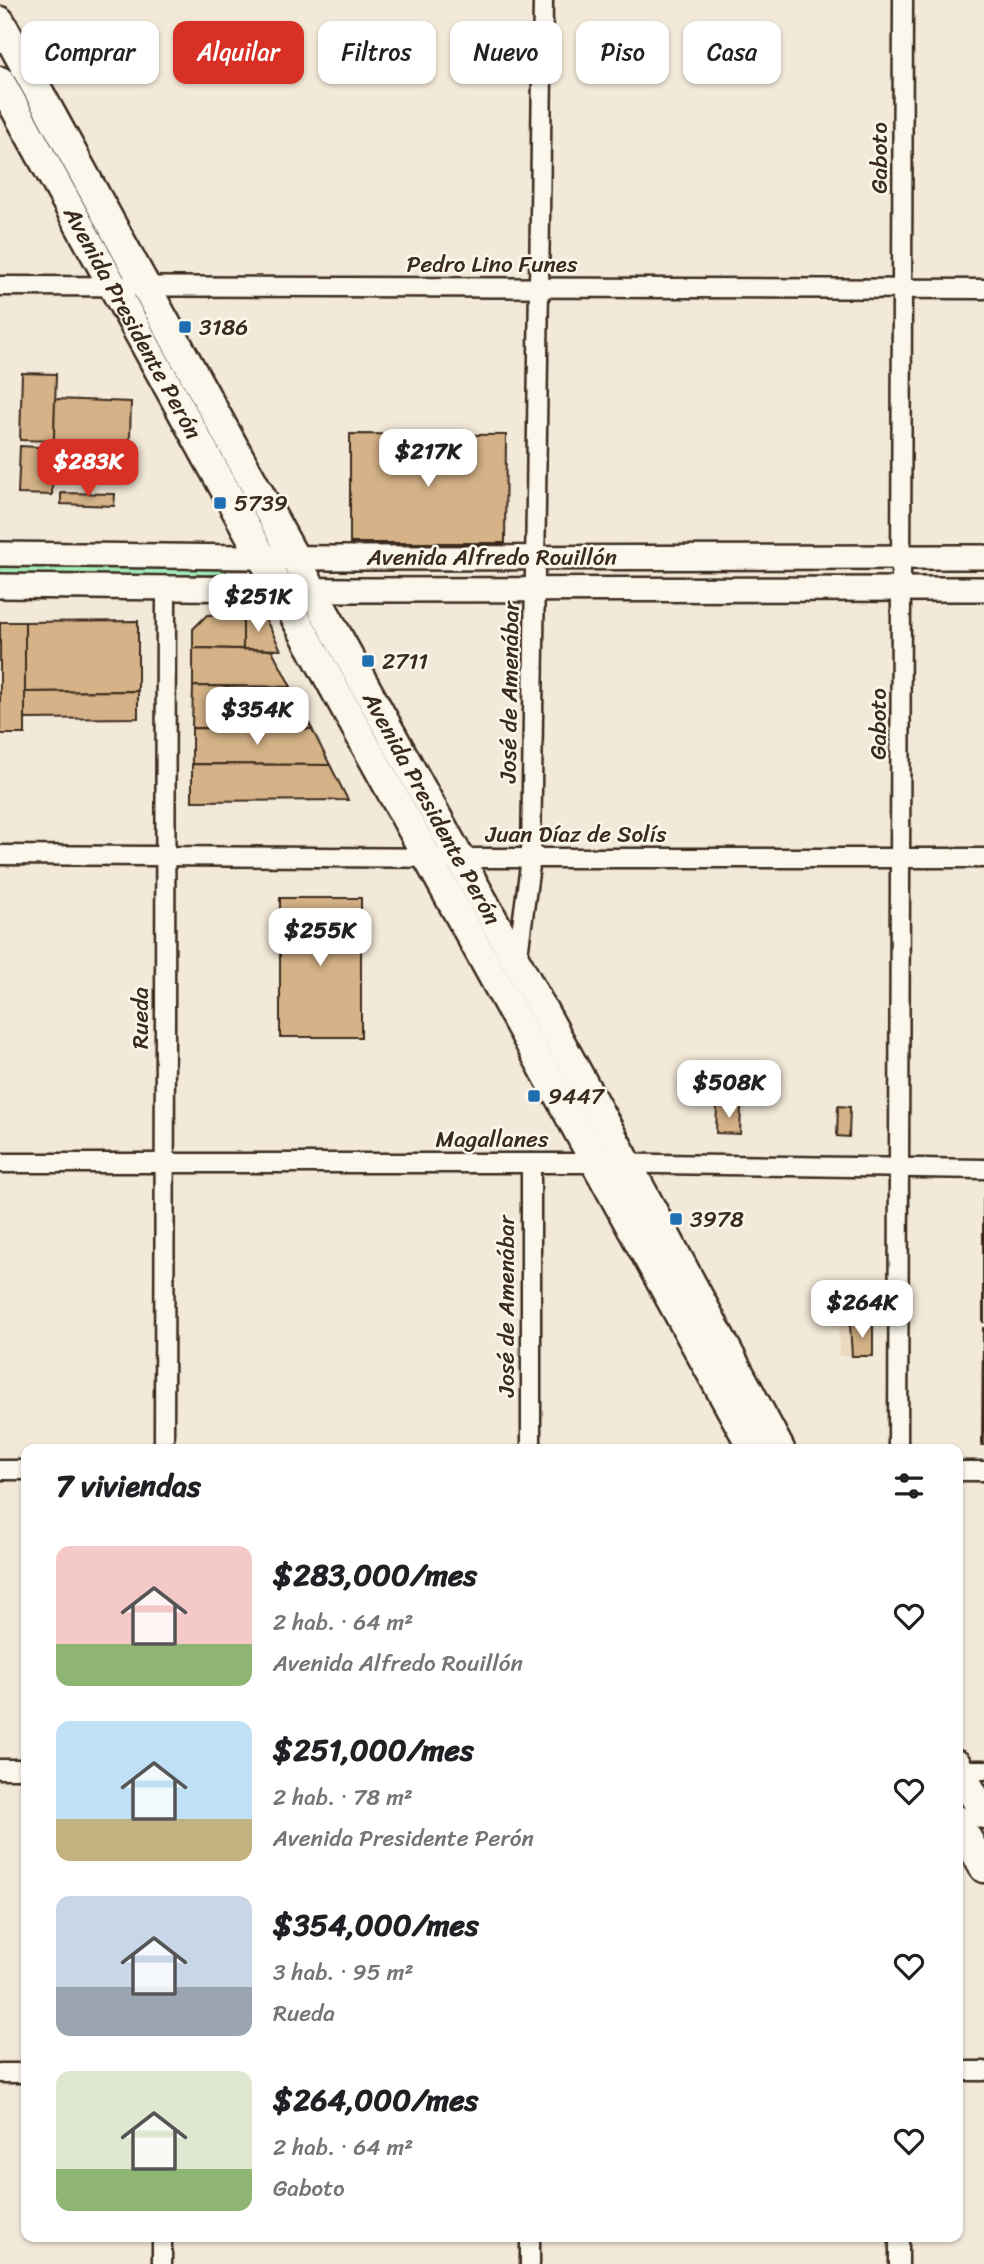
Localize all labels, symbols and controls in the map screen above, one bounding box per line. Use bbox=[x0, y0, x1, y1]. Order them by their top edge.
chip: Comprar bbox=[21, 21, 159, 84]
chip: Alquilar bbox=[173, 21, 304, 84]
chip: Filtros bbox=[318, 21, 436, 84]
chip: Nuevo bbox=[450, 21, 562, 84]
chip: Piso bbox=[576, 21, 669, 84]
chip: Casa bbox=[683, 21, 781, 84]
street label: Gaboto bbox=[859, 122, 900, 194]
street label: Avenida Presidente Perón bbox=[51, 198, 214, 447]
street label: Pedro Lino Funes bbox=[406, 244, 578, 285]
place label: 3186 bbox=[199, 307, 248, 348]
marker: 3186 bbox=[177, 319, 193, 335]
pin: $217K bbox=[379, 430, 477, 489]
text: $217K bbox=[395, 431, 461, 472]
pin: $283K bbox=[39, 440, 137, 499]
text: $283K bbox=[53, 441, 123, 482]
place label: 5739 bbox=[234, 483, 288, 524]
marker: 5739 bbox=[212, 495, 228, 511]
street label: Avenida Alfredo Rouillón bbox=[366, 537, 617, 578]
pin: $251K bbox=[209, 574, 307, 634]
text: $251K bbox=[225, 576, 291, 617]
street label: José de Amenábar bbox=[487, 599, 532, 784]
place label: 2711 bbox=[382, 641, 428, 682]
marker: 2711 bbox=[360, 653, 376, 669]
street label: Avenida Presidente Perón bbox=[350, 683, 513, 933]
pin: $354K bbox=[208, 688, 306, 747]
street label: Gaboto bbox=[858, 688, 899, 760]
text: $354K bbox=[222, 689, 292, 730]
street label: Juan Díaz de Solís bbox=[484, 814, 667, 855]
pin: $255K bbox=[271, 908, 369, 968]
text: $255K bbox=[285, 910, 355, 951]
street label: Rueda bbox=[120, 987, 161, 1049]
pin: $508K bbox=[680, 1060, 778, 1120]
text: $508K bbox=[693, 1062, 765, 1103]
place label: 9447 bbox=[548, 1076, 606, 1117]
marker: 9447 bbox=[526, 1088, 542, 1104]
street label: Magallanes bbox=[436, 1119, 549, 1160]
place label: 3978 bbox=[690, 1199, 744, 1240]
marker: 3978 bbox=[668, 1211, 684, 1227]
street label: José de Amenábar bbox=[486, 1214, 527, 1398]
pin: $264K bbox=[813, 1280, 911, 1340]
text: $264K bbox=[827, 1282, 897, 1323]
text: 7 viviendas bbox=[56, 1459, 201, 1513]
icon: filters bbox=[890, 1467, 928, 1505]
text: $283,000/mes bbox=[273, 1548, 477, 1602]
icon: home bbox=[112, 1574, 196, 1658]
icon: heart bbox=[890, 1597, 928, 1635]
text: 2 hab. · 64 m² bbox=[273, 1602, 413, 1643]
text: Avenida Alfredo Rouillón bbox=[273, 1643, 523, 1684]
text: $251,000/mes bbox=[273, 1723, 474, 1777]
icon: home bbox=[112, 1749, 196, 1833]
icon: heart bbox=[890, 1772, 928, 1810]
text: 2 hab. · 78 m² bbox=[273, 1777, 413, 1818]
text: Avenida Presidente Perón bbox=[273, 1818, 534, 1859]
text: $354,000/mes bbox=[273, 1898, 479, 1952]
icon: home bbox=[112, 1924, 196, 2008]
icon: heart bbox=[890, 1947, 928, 1985]
text: 3 hab. · 95 m² bbox=[273, 1952, 413, 1993]
text: Rueda bbox=[273, 1993, 335, 2034]
text: $264,000/mes bbox=[273, 2073, 478, 2127]
icon: home bbox=[112, 2099, 196, 2183]
icon: heart bbox=[890, 2122, 928, 2160]
text: 2 hab. · 64 m² bbox=[273, 2127, 413, 2168]
text: Gaboto bbox=[273, 2168, 345, 2209]

